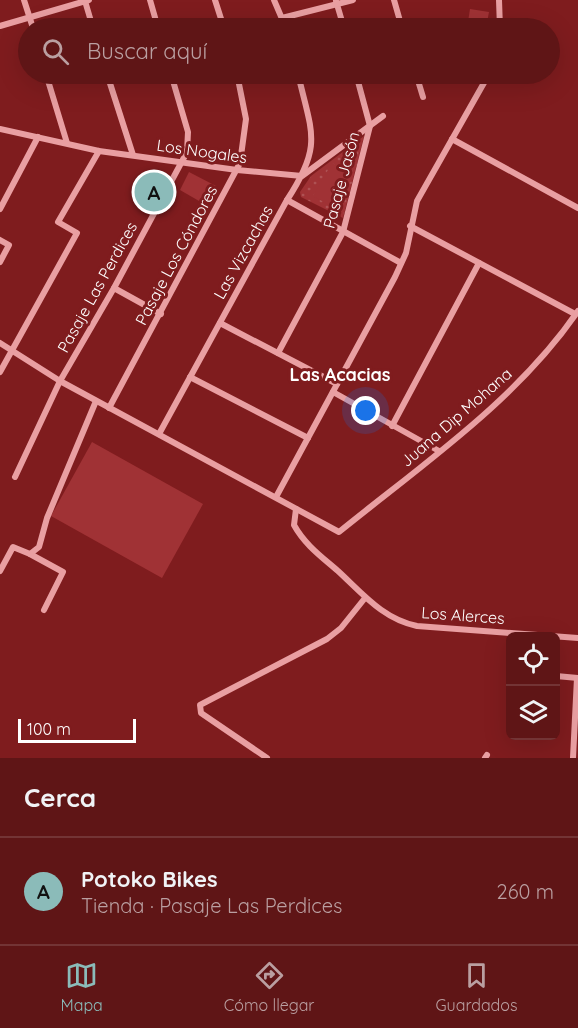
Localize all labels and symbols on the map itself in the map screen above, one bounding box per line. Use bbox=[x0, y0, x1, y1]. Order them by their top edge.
street label: Pasaje Jasón bbox=[318, 129, 364, 231]
street label: Los Nogales bbox=[156, 135, 248, 167]
pin: A bbox=[134, 170, 174, 214]
street label: Pasaje Los Cóndores bbox=[131, 182, 221, 328]
street label: Las Vizcachas bbox=[209, 202, 277, 302]
street label: Pasaje Las Perdices bbox=[53, 218, 141, 356]
district label: Las Acacias bbox=[290, 363, 391, 386]
street label: Juana Dip Mohana bbox=[396, 363, 516, 471]
your location bbox=[351, 396, 380, 425]
street label: Los Alerces bbox=[421, 602, 505, 628]
scale bar bbox=[18, 716, 136, 744]

